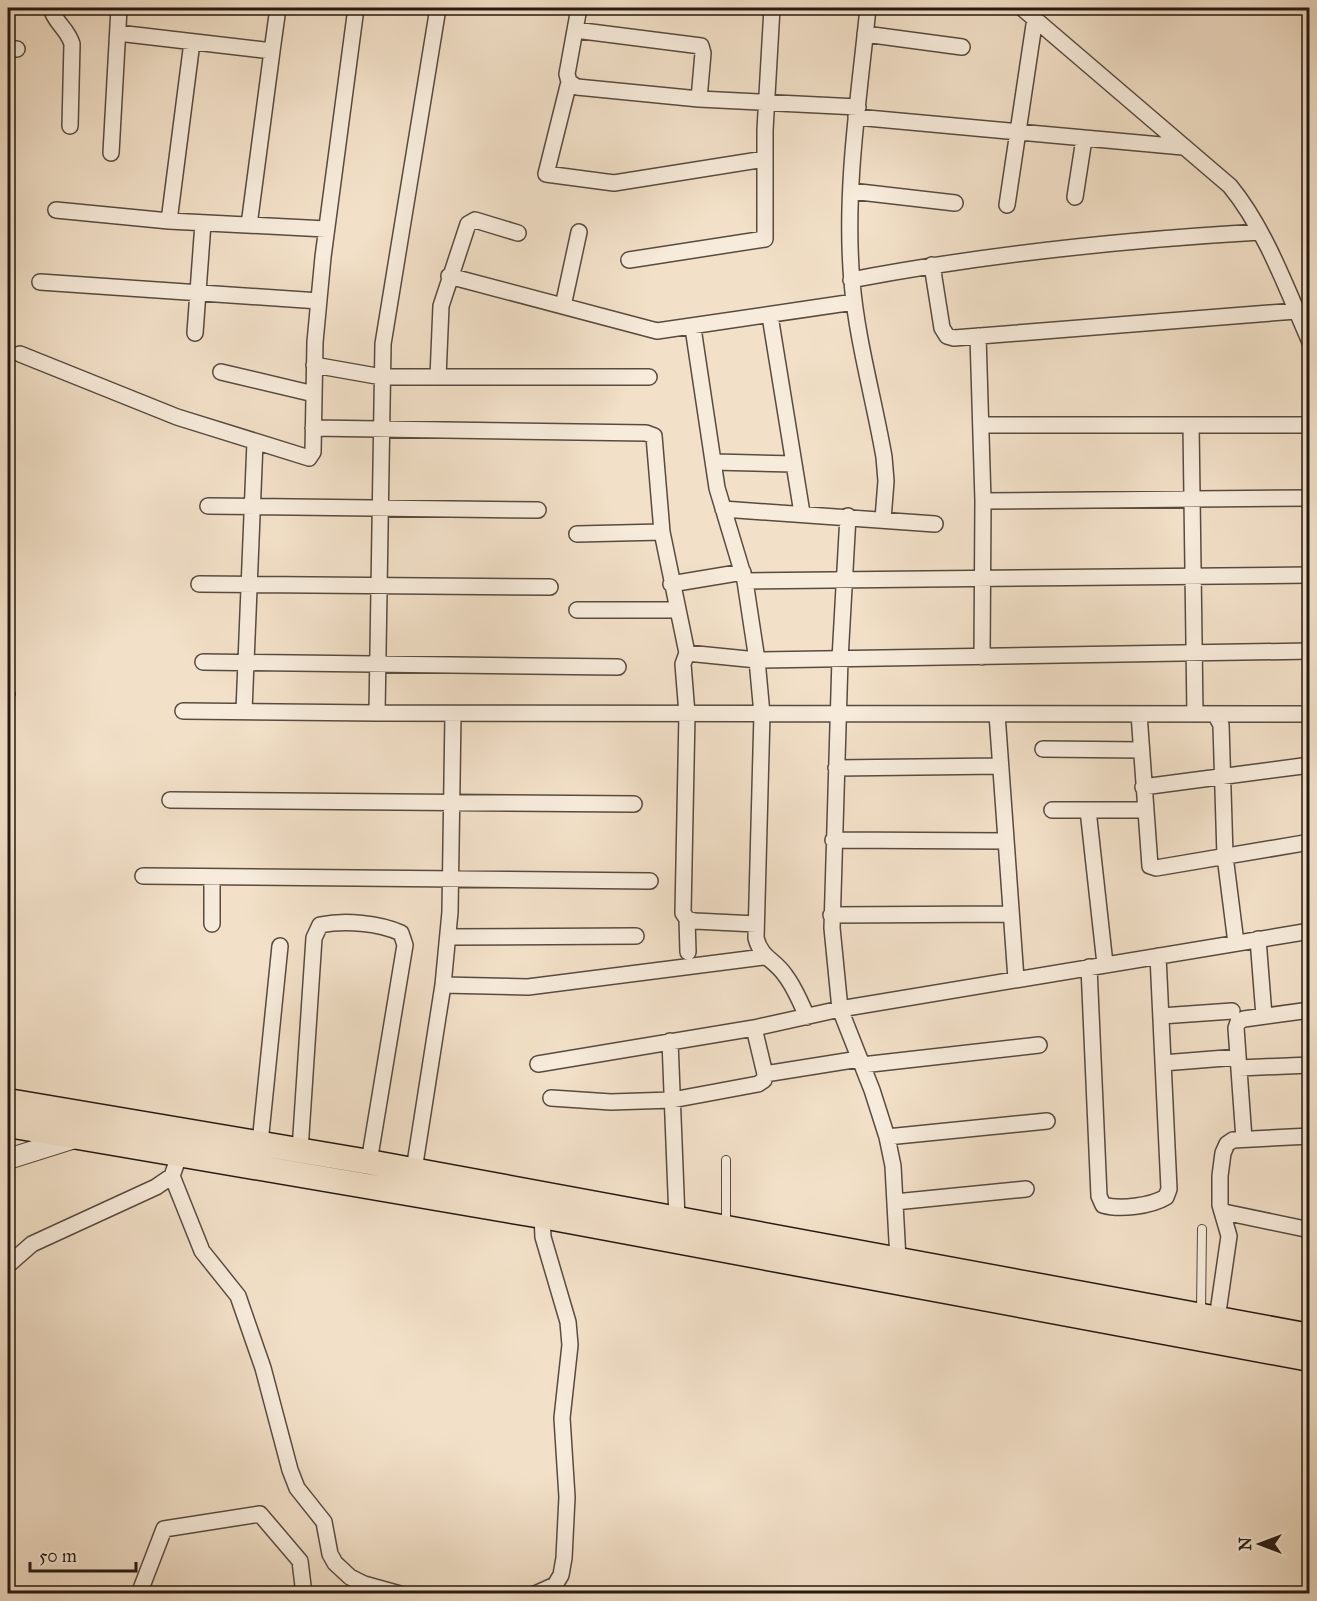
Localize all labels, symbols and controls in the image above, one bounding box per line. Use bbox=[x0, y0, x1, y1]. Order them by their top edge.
north arrow bbox=[1230, 1514, 1290, 1574]
scale bar bbox=[30, 1535, 136, 1573]
text: N bbox=[1236, 1537, 1255, 1551]
text: 50 m bbox=[39, 1545, 77, 1567]

